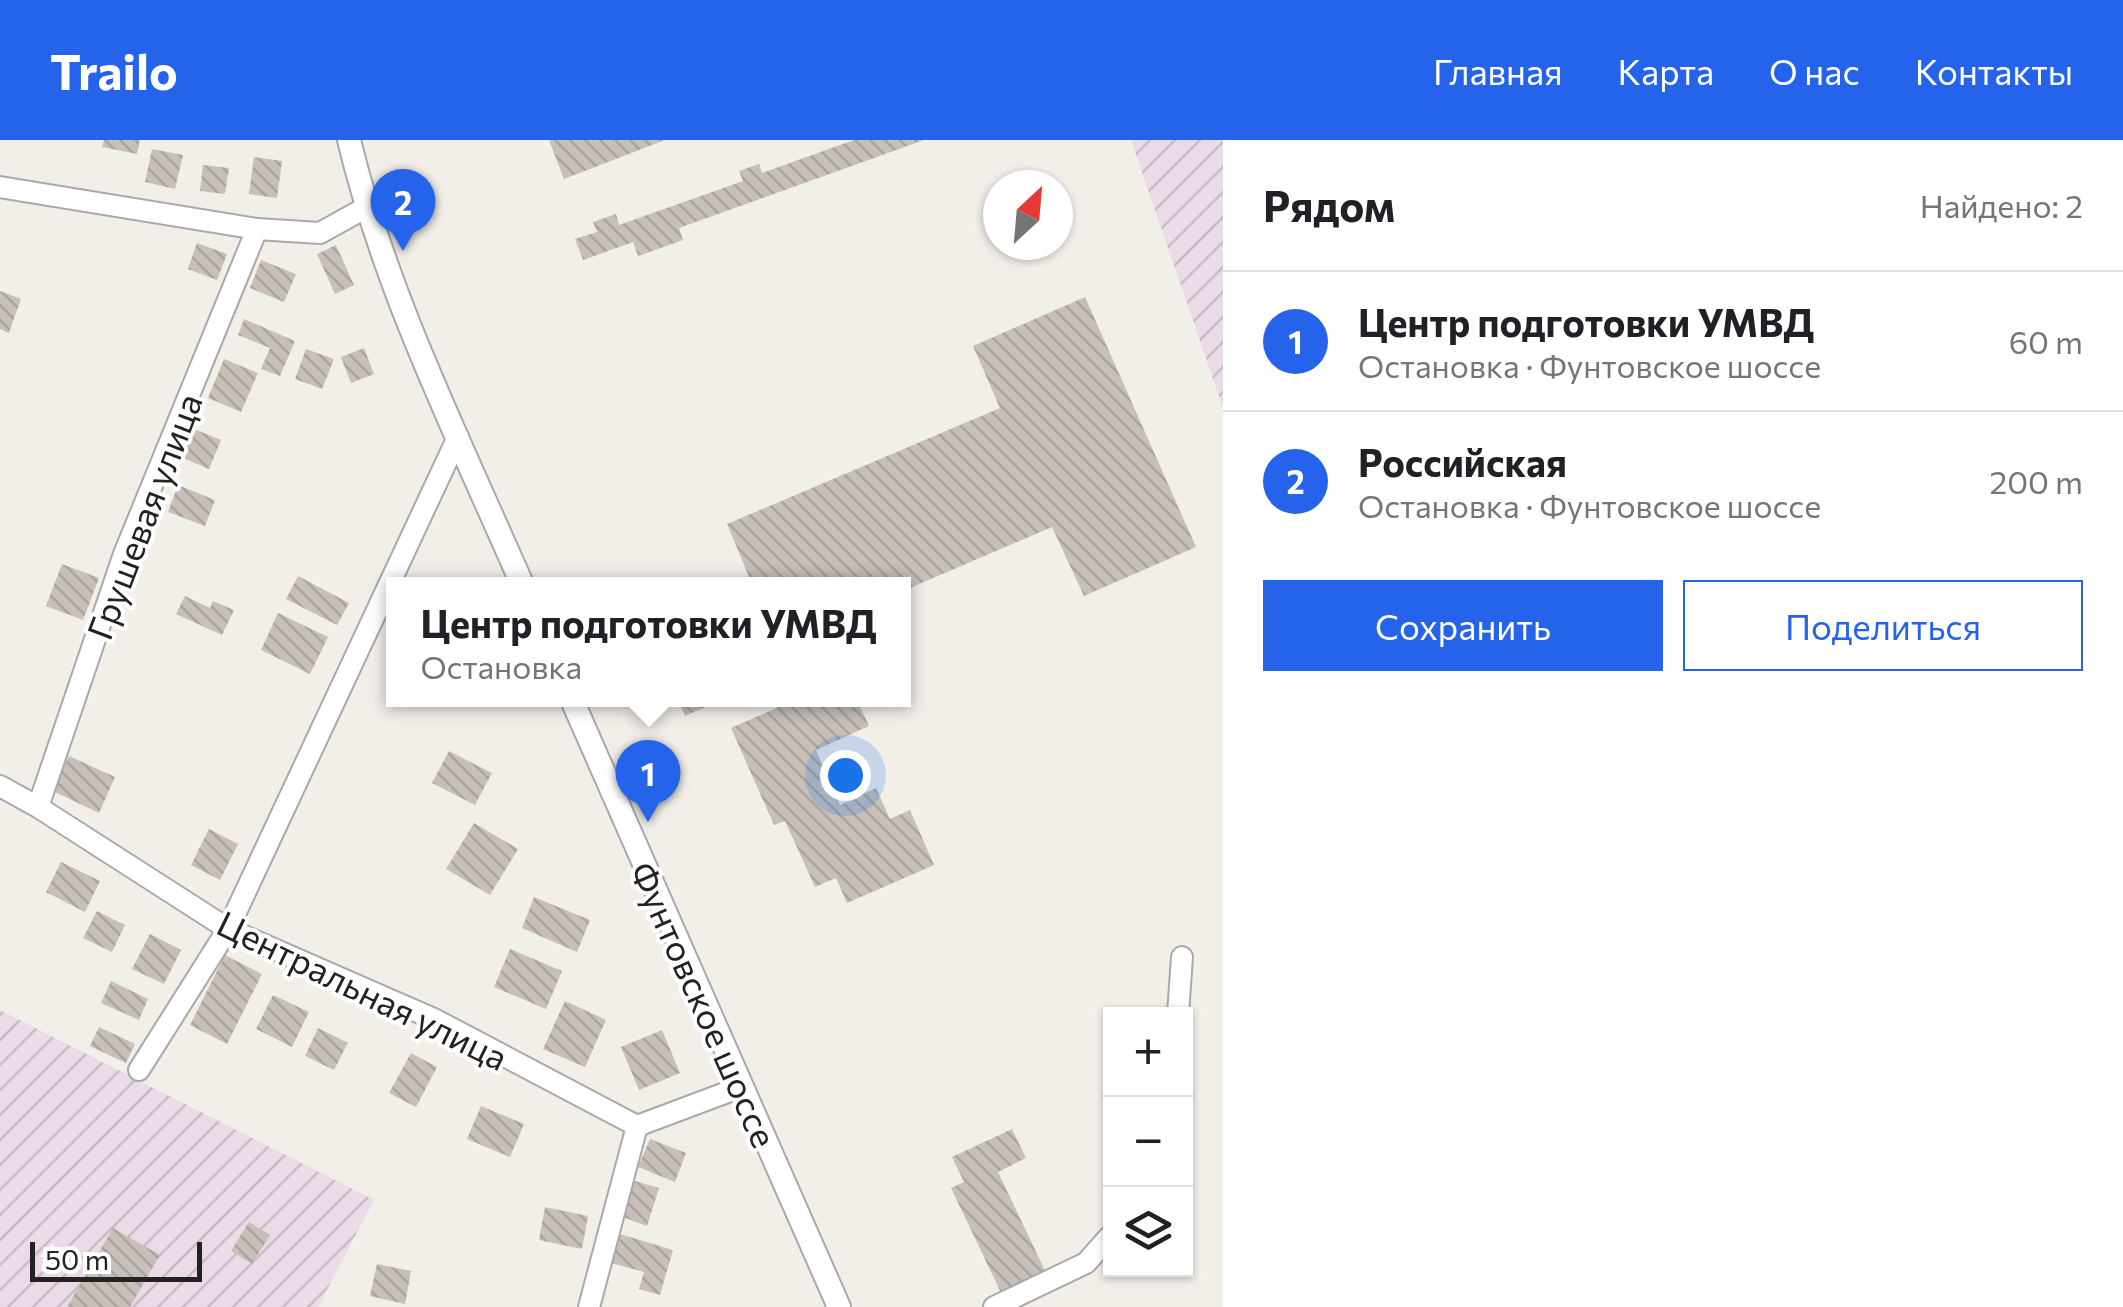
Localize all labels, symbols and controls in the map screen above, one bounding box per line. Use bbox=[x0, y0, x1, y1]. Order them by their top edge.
text: Trailo bbox=[50, 41, 178, 100]
text: Главная bbox=[1433, 49, 1563, 92]
text: Карта bbox=[1618, 49, 1714, 92]
text: О нас bbox=[1769, 49, 1860, 92]
text: Контакты bbox=[1915, 49, 2073, 92]
pin: 2 bbox=[370, 168, 436, 251]
north arrow bbox=[983, 170, 1073, 260]
text: Рядом bbox=[1263, 179, 1395, 231]
text: Найдено: 2 bbox=[1920, 185, 2083, 225]
text: Центр подготовки УМВД bbox=[1358, 298, 1814, 345]
text: 1 bbox=[1288, 321, 1303, 361]
text: 60 m bbox=[2009, 321, 2083, 361]
text: Остановка · Фунтовское шоссе bbox=[1358, 345, 1821, 385]
street label: Грушевая улица bbox=[76, 387, 210, 645]
text: Российская bbox=[1358, 438, 1567, 485]
text: 2 bbox=[1286, 461, 1305, 501]
text: 200 m bbox=[1990, 461, 2083, 501]
text: Остановка · Фунтовское шоссе bbox=[1358, 485, 1821, 525]
popup bbox=[386, 577, 911, 707]
button: Сохранить bbox=[1263, 580, 1663, 671]
button: Поделиться bbox=[1683, 580, 2083, 671]
text: Центр подготовки УМВД bbox=[420, 599, 877, 646]
text: Остановка bbox=[420, 646, 582, 686]
pin: 1 bbox=[616, 740, 680, 822]
your location bbox=[820, 750, 871, 801]
street label: Фунтовское шоссе bbox=[623, 855, 787, 1153]
street label: Центральная улица bbox=[211, 900, 515, 1078]
map controls bbox=[1103, 1007, 1193, 1277]
button: + bbox=[1103, 1007, 1193, 1097]
button: − bbox=[1103, 1097, 1193, 1187]
button: layers bbox=[1103, 1187, 1193, 1277]
scale bar bbox=[30, 1237, 202, 1282]
text: 50 m bbox=[45, 1242, 109, 1276]

